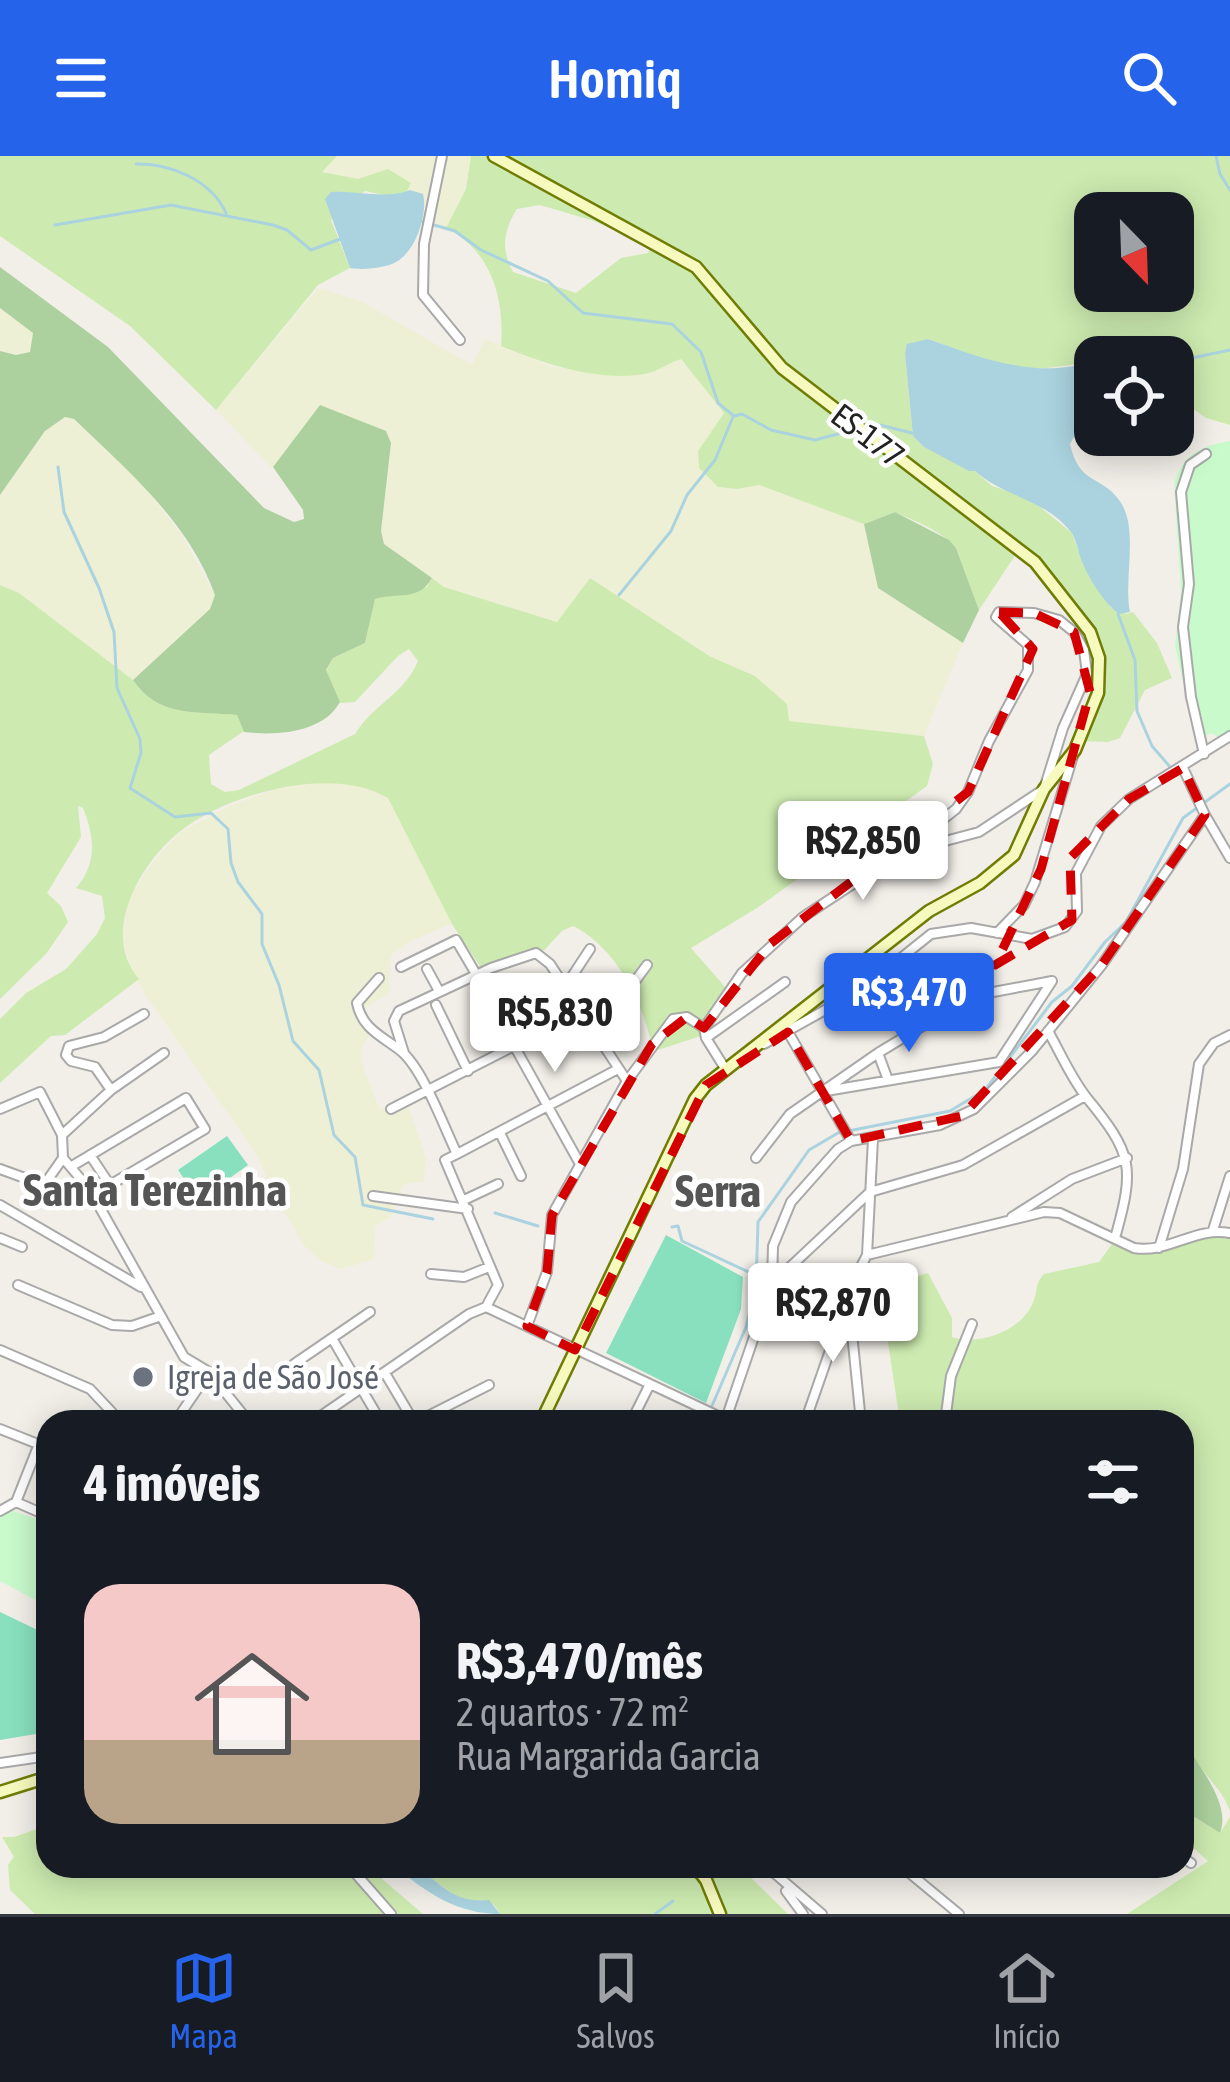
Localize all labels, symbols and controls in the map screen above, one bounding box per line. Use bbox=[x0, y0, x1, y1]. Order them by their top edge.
icon: menu bbox=[48, 45, 114, 111]
icon: search bbox=[1116, 45, 1182, 111]
text: Homiq bbox=[548, 48, 682, 109]
north arrow bbox=[1074, 192, 1194, 312]
map controls bbox=[1074, 192, 1194, 456]
button: locate bbox=[1074, 336, 1194, 456]
street label: ES-177 bbox=[824, 395, 912, 475]
pin: R$2,850 bbox=[752, 801, 974, 903]
text: R$2,850 bbox=[805, 818, 921, 862]
pin: R$3,470 bbox=[798, 953, 1020, 1055]
text: R$3,470 bbox=[851, 970, 967, 1014]
pin: R$5,830 bbox=[444, 973, 666, 1075]
text: R$5,830 bbox=[497, 990, 613, 1034]
district label: Santa Terezinha bbox=[23, 1164, 287, 1216]
district label: Serra bbox=[675, 1165, 761, 1217]
pin: R$2,870 bbox=[722, 1263, 944, 1365]
text: R$2,870 bbox=[775, 1280, 891, 1324]
place label: Igreja de São José bbox=[167, 1358, 379, 1396]
marker: Igreja de São José bbox=[130, 1364, 156, 1390]
icon: filters bbox=[1080, 1449, 1146, 1515]
text: 4 imóveis bbox=[84, 1453, 260, 1512]
text: R$3,470/mês bbox=[456, 1631, 703, 1690]
icon: home bbox=[180, 1632, 324, 1776]
text: 2 quartos · 72 m² bbox=[456, 1690, 689, 1734]
text: Rua Margarida Garcia bbox=[456, 1734, 761, 1778]
tab: Mapa bbox=[169, 1945, 238, 2055]
tab: Salvos bbox=[577, 1945, 655, 2055]
tab: Início bbox=[993, 1945, 1061, 2055]

